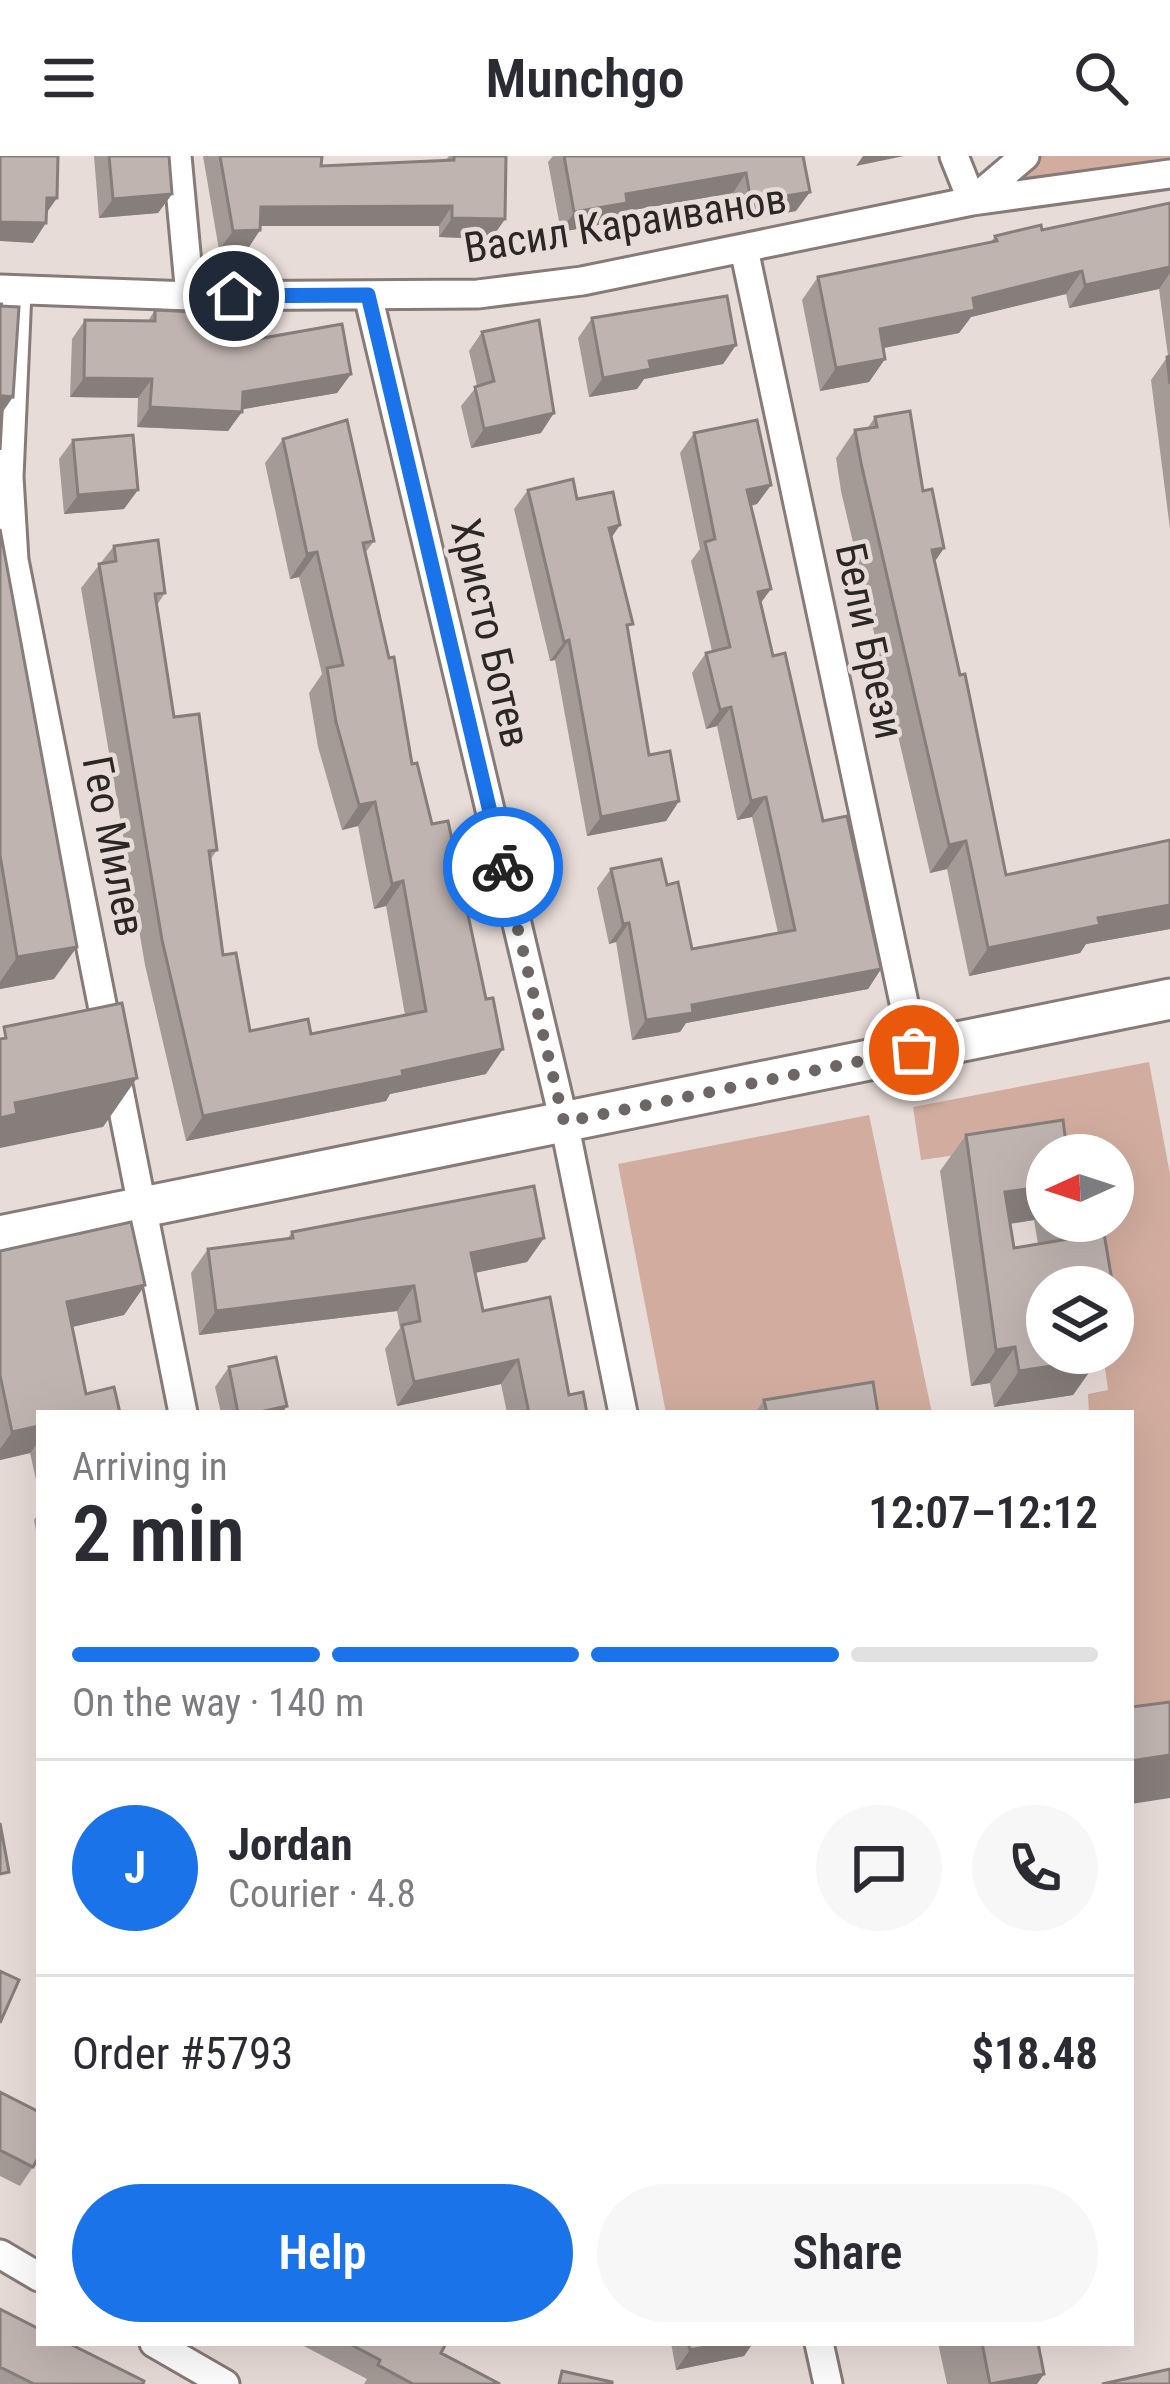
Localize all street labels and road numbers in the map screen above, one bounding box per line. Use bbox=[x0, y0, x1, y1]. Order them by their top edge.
street label: Васил Караиванов bbox=[460, 173, 790, 273]
street label: Христо Ботев bbox=[441, 514, 541, 752]
street label: Бели Брези bbox=[825, 539, 915, 743]
street label: Гео Милев bbox=[73, 752, 155, 940]

